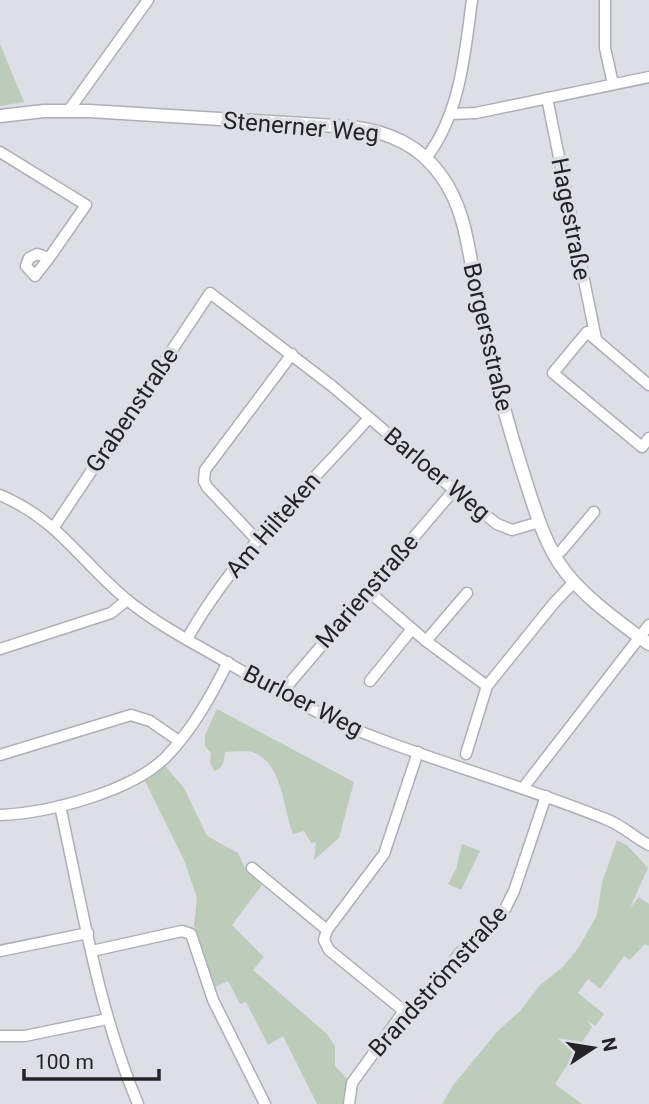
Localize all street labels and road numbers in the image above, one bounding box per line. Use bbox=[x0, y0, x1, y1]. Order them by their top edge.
street label: Stenerner Weg bbox=[222, 106, 380, 148]
street label: Hagestraße bbox=[545, 155, 597, 283]
street label: Borgersstraße bbox=[457, 260, 519, 414]
street label: Grabenstraße bbox=[80, 342, 184, 478]
street label: Barloer Weg bbox=[378, 422, 496, 526]
street label: Am Hilteken bbox=[220, 467, 326, 583]
street label: Marienstraße bbox=[310, 528, 424, 654]
street label: Burloer Weg bbox=[239, 659, 367, 743]
street label: Brandströmstraße bbox=[363, 900, 513, 1062]

